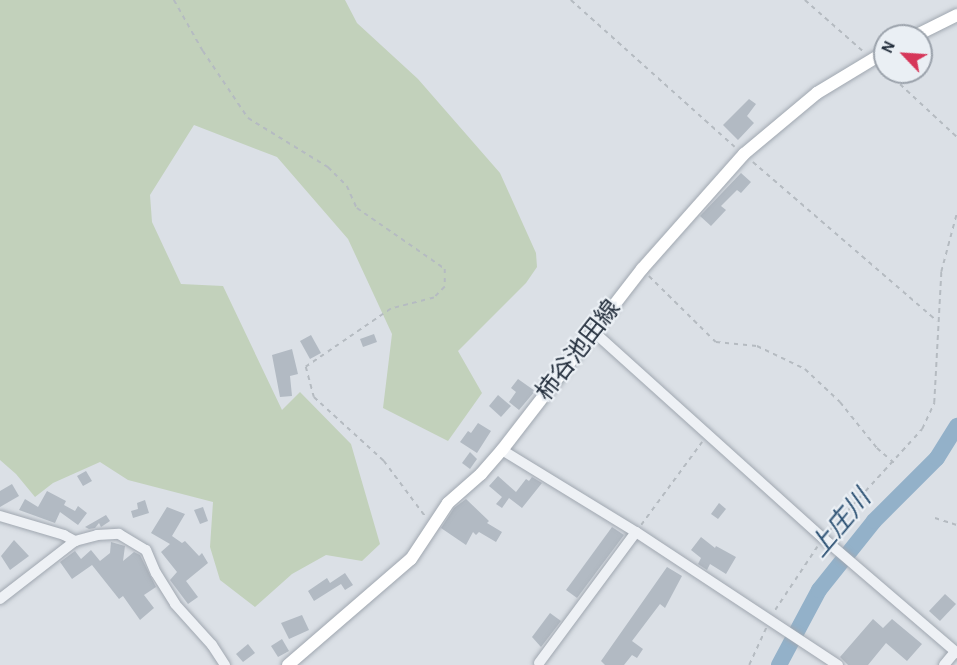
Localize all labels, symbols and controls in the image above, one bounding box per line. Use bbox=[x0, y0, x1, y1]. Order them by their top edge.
north arrow bbox=[873, 24, 933, 84]
text: N bbox=[879, 39, 898, 56]
street label: 柿谷池田線 bbox=[531, 295, 627, 407]
water label: 上庄川 bbox=[804, 484, 878, 564]

